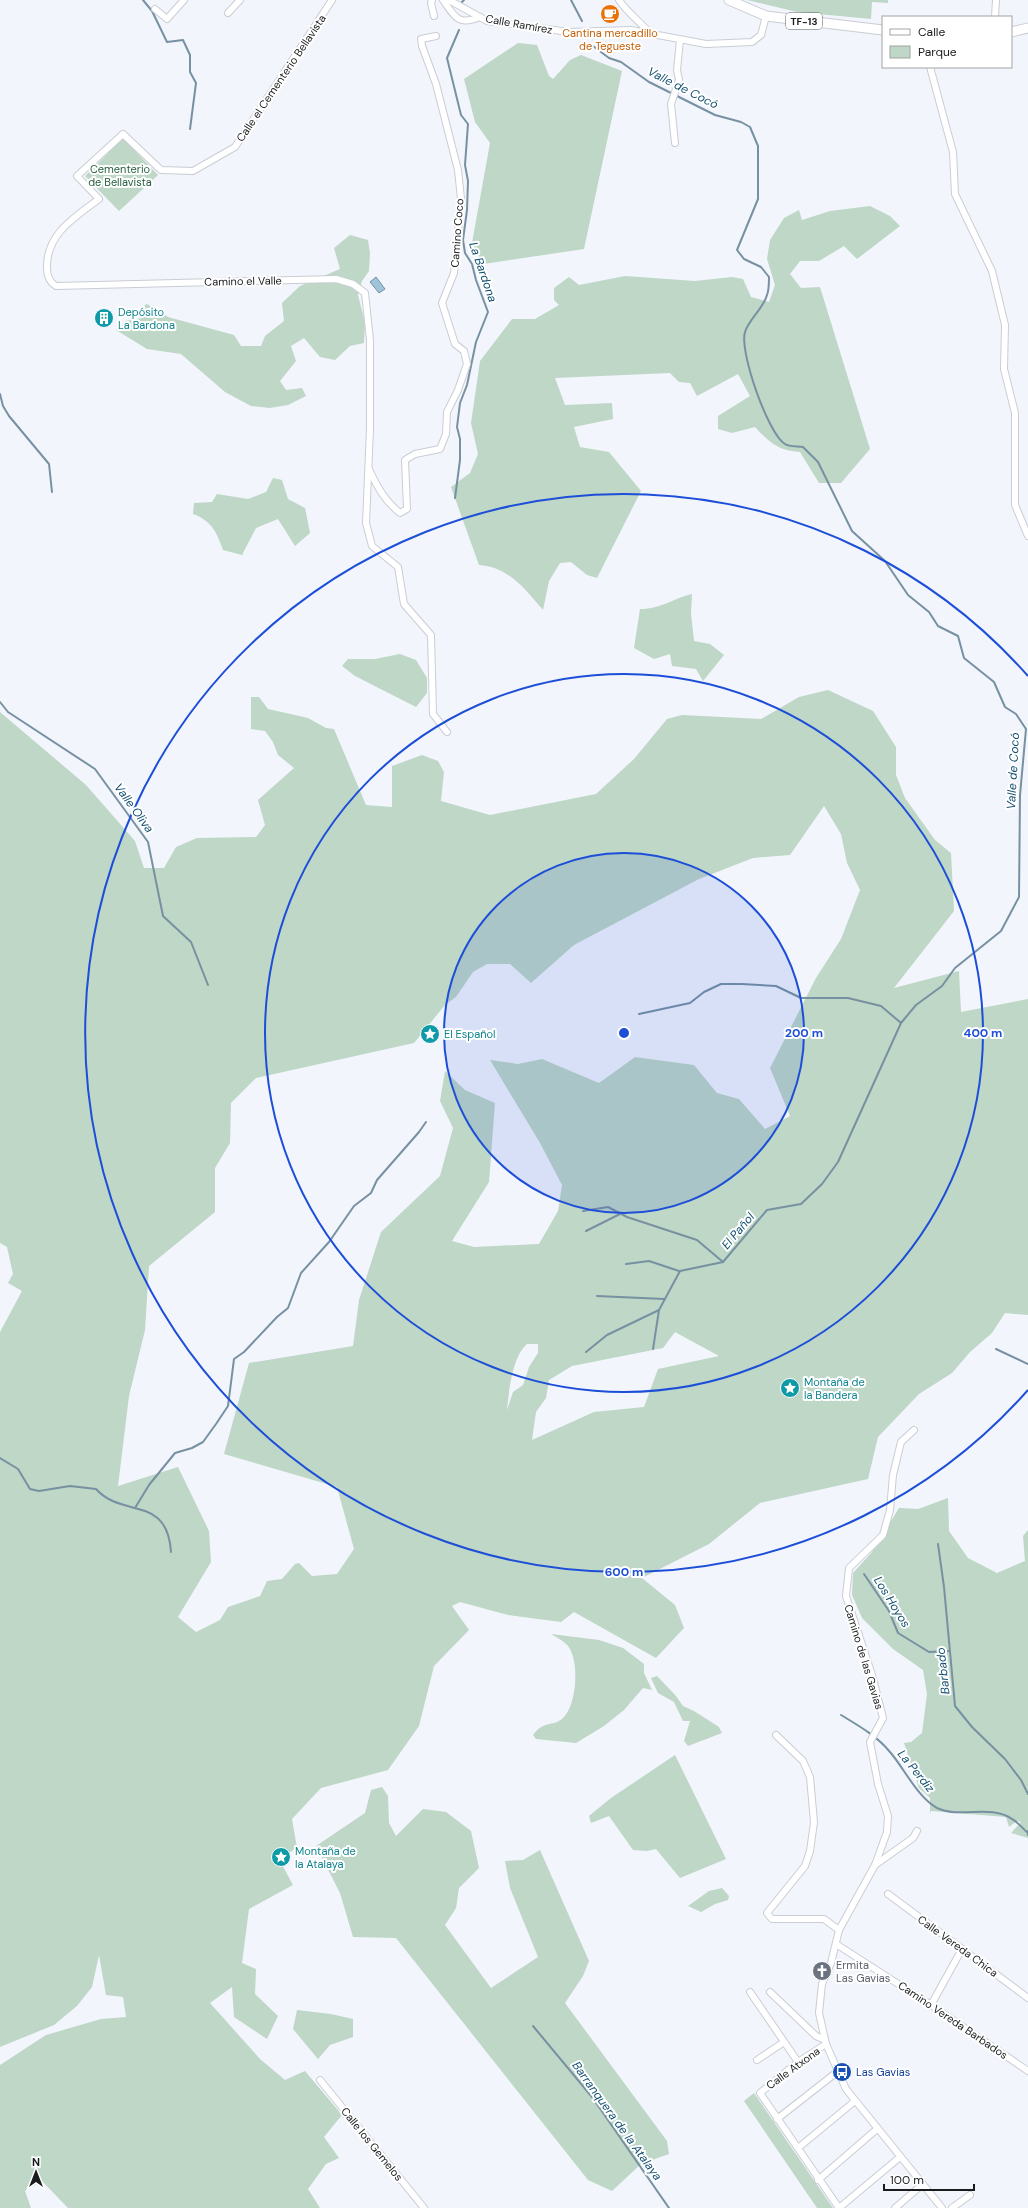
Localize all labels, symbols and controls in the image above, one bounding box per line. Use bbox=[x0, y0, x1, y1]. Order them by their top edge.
cafe icon: Cantina mercadillo de Tegueste bbox=[599, 3, 621, 25]
street label: Calle Ramírez bbox=[484, 11, 554, 37]
street label: Calle el Cementerio Bellavista bbox=[233, 12, 329, 144]
road number: TF-13 bbox=[786, 13, 822, 29]
legend bbox=[882, 16, 1012, 68]
text: Calle bbox=[918, 24, 945, 40]
place label: Cantina mercadillo de Tegueste bbox=[562, 26, 658, 53]
text: Parque bbox=[918, 44, 957, 60]
water label: Valle de Cocó bbox=[645, 63, 721, 113]
park label: Cementerio de Bellavista bbox=[88, 162, 152, 189]
street label: Camino Coco bbox=[448, 198, 466, 268]
water label: La Bardona bbox=[465, 240, 501, 305]
street label: Camino el Valle bbox=[204, 273, 282, 289]
place label: Depósito La Bardona bbox=[118, 305, 175, 332]
building icon: Depósito La Bardona bbox=[93, 307, 115, 329]
water label: Valle de Cocó bbox=[1003, 732, 1023, 810]
water label: Valle Oliva bbox=[111, 780, 158, 836]
place icon: El Español bbox=[419, 1023, 441, 1045]
text: 200 m bbox=[785, 1025, 823, 1041]
text: 400 m bbox=[964, 1025, 1002, 1041]
centre of rings bbox=[617, 1026, 631, 1040]
place label: El Español bbox=[444, 1027, 496, 1041]
water label: El Pañol bbox=[718, 1209, 758, 1253]
place label: Montaña de la Bandera bbox=[804, 1375, 865, 1402]
place icon: Montaña de la Bandera bbox=[779, 1377, 801, 1399]
text: 600 m bbox=[605, 1564, 643, 1580]
water label: Los Hoyos bbox=[870, 1573, 914, 1631]
street label: Camino de las Gavias bbox=[841, 1603, 887, 1711]
water label: Barbado bbox=[933, 1647, 953, 1695]
water label: La Perdiz bbox=[894, 1746, 938, 1796]
place label: Montaña de la Atalaya bbox=[295, 1844, 356, 1871]
place icon: Montaña de la Atalaya bbox=[270, 1846, 292, 1868]
street label: Calle Vereda Chica bbox=[915, 1912, 1001, 1980]
place label: Ermita Las Gavias bbox=[836, 1958, 890, 1985]
church icon: Ermita Las Gavias bbox=[811, 1960, 833, 1982]
street label: Camino Vereda Barbados bbox=[895, 1978, 1011, 2062]
street label: Calle Atxona bbox=[763, 2044, 823, 2092]
water label: Barranquera de la Atalaya bbox=[568, 2058, 666, 2184]
bus stop icon: Las Gavias bbox=[831, 2061, 853, 2083]
place label: Las Gavias bbox=[856, 2065, 910, 2079]
street label: Calle los Gemelos bbox=[338, 2104, 406, 2184]
north arrow bbox=[16, 2152, 56, 2192]
text: N bbox=[32, 2155, 40, 2169]
scale bar bbox=[884, 2166, 974, 2192]
text: 100 m bbox=[890, 2172, 924, 2188]

